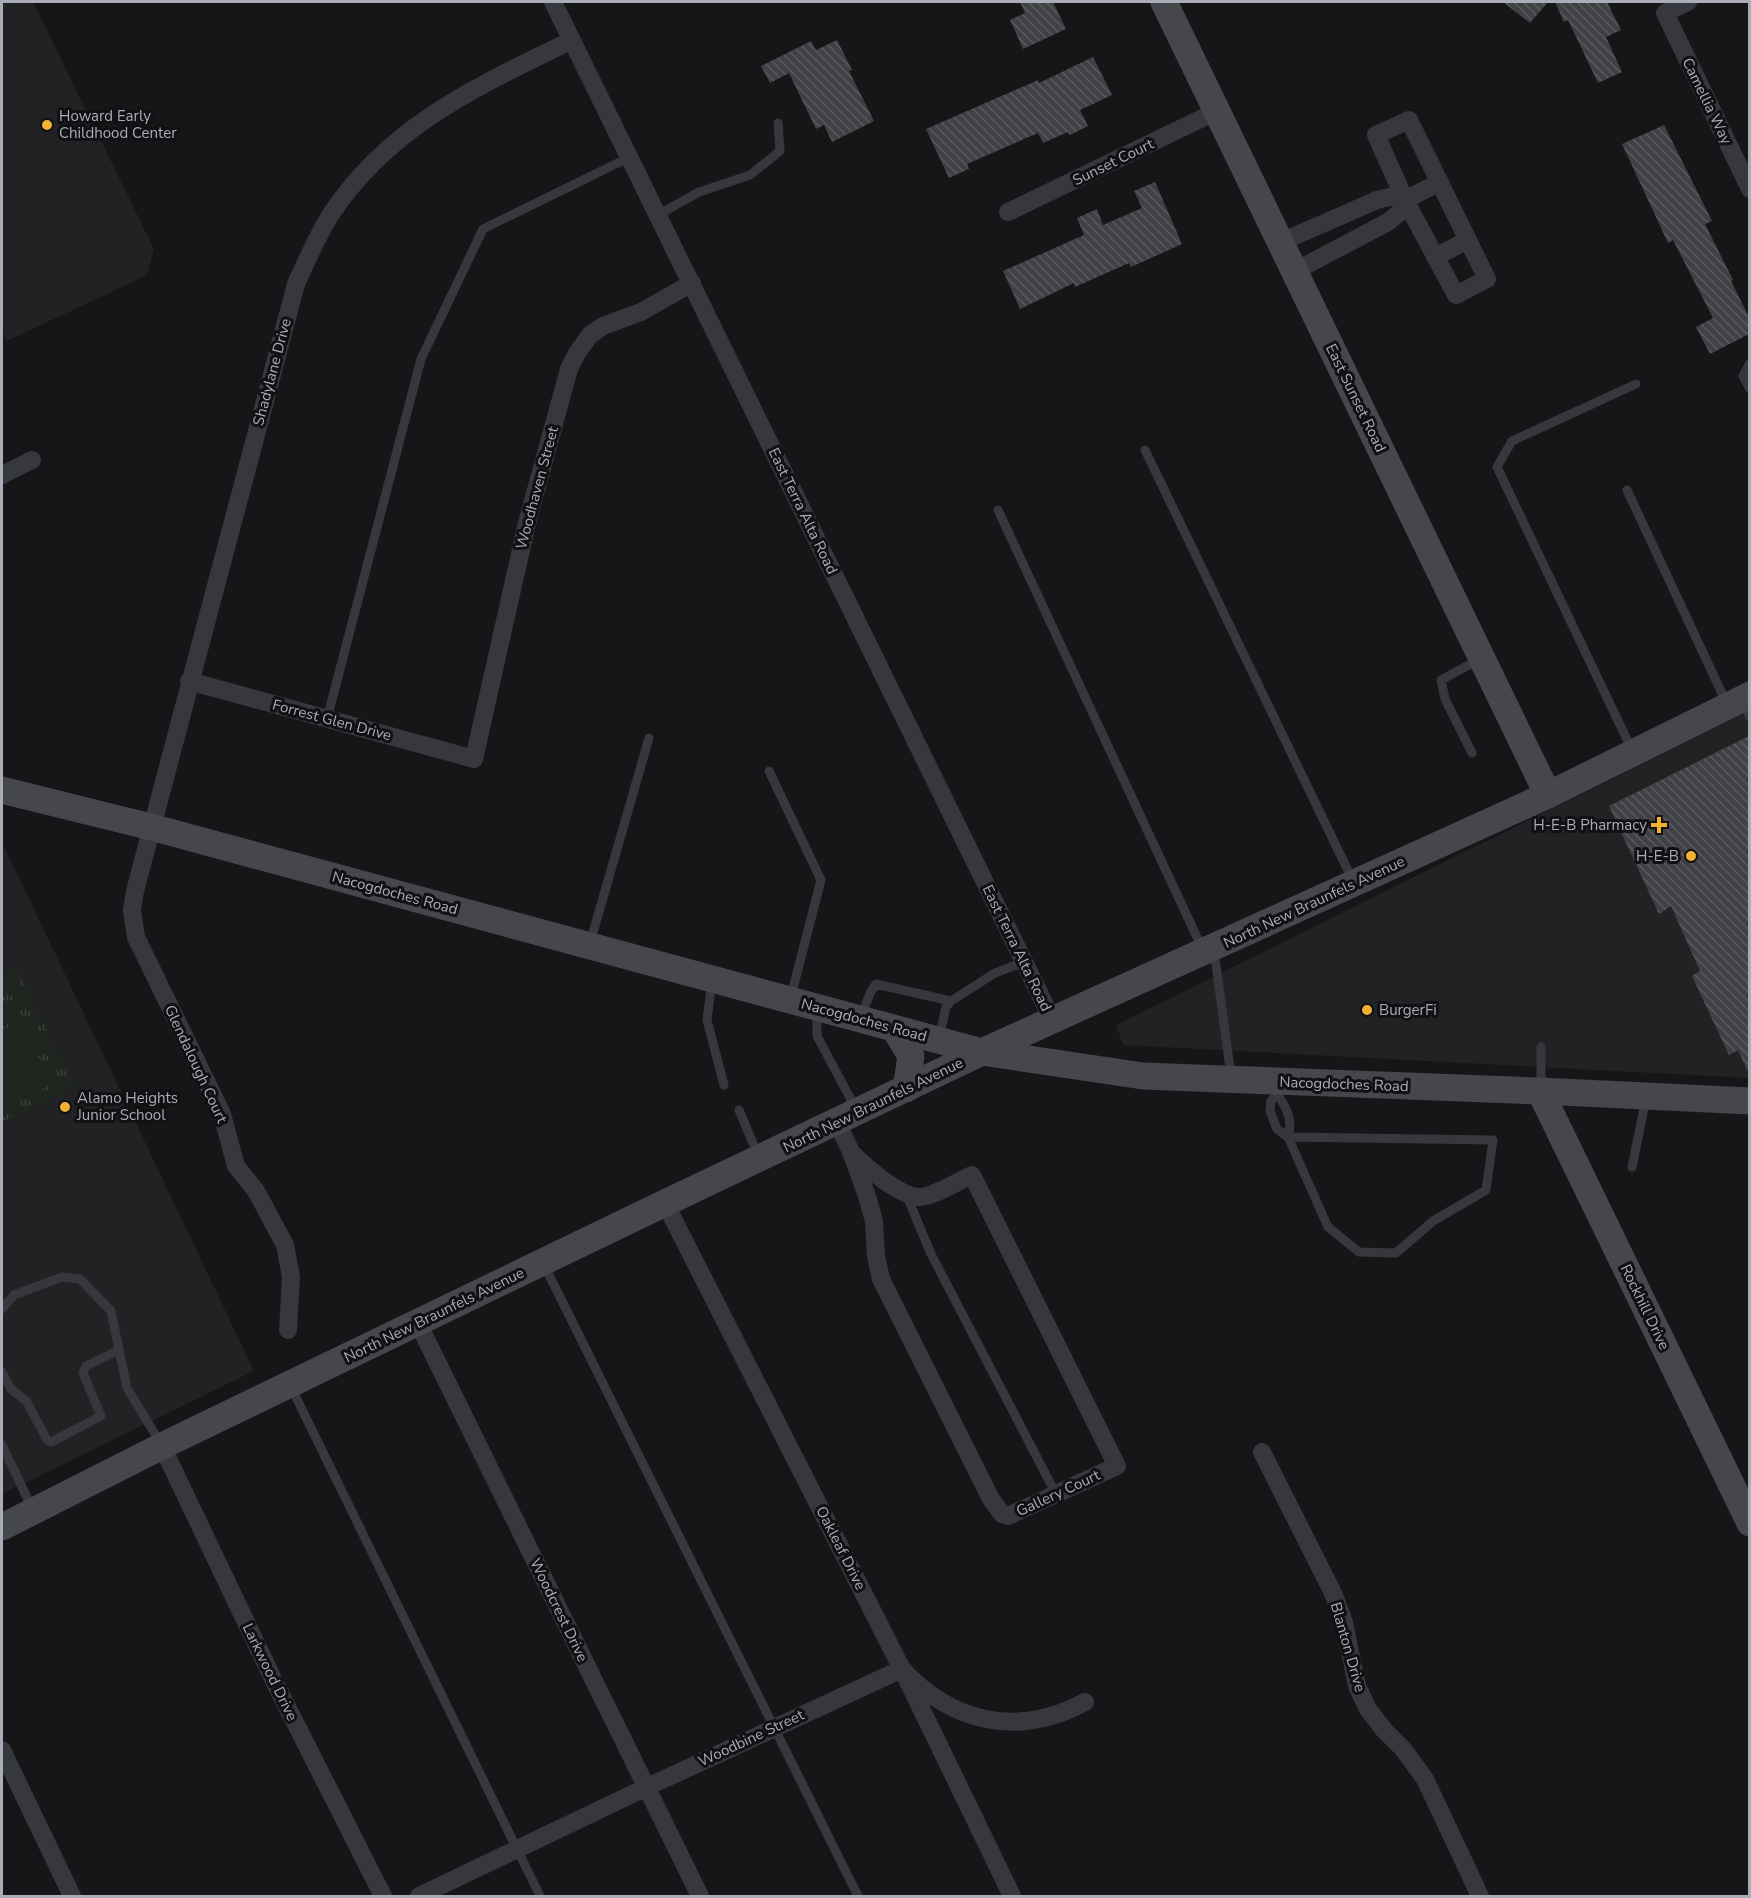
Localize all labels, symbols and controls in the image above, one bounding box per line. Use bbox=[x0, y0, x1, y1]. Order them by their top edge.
street label: Camellia Way bbox=[1677, 54, 1737, 148]
place label: Howard Early Childhood Center bbox=[59, 106, 177, 143]
marker: Howard Early Childhood Center bbox=[40, 118, 54, 132]
street label: Sunset Court bbox=[1069, 133, 1158, 190]
street label: Shadylane Drive bbox=[248, 316, 296, 428]
street label: East Sunset Road bbox=[1321, 341, 1391, 455]
street label: Woodhaven Street bbox=[511, 424, 563, 552]
street label: East Terra Alta Road bbox=[764, 444, 842, 578]
street label: Forrest Glen Drive bbox=[270, 695, 394, 745]
place label: H-E-B Pharmacy bbox=[1533, 815, 1647, 835]
marker: H-E-B Pharmacy bbox=[1652, 818, 1666, 832]
place label: H-E-B bbox=[1636, 846, 1679, 866]
marker: H-E-B bbox=[1684, 849, 1698, 863]
street label: North New Braunfels Avenue bbox=[1220, 851, 1408, 953]
street label: Nacogdoches Road bbox=[330, 867, 460, 919]
street label: East Terra Alta Road bbox=[978, 881, 1056, 1015]
street label: Nacogdoches Road bbox=[799, 994, 929, 1046]
place label: BurgerFi bbox=[1379, 1000, 1437, 1020]
street label: Glendalough Court bbox=[160, 1002, 232, 1127]
marker: BurgerFi bbox=[1360, 1003, 1374, 1017]
street label: North New Braunfels Avenue bbox=[780, 1053, 966, 1157]
street label: Nacogdoches Road bbox=[1279, 1072, 1409, 1096]
place label: Alamo Heights Junior School bbox=[76, 1088, 178, 1125]
marker: Alamo Heights Junior School bbox=[58, 1100, 72, 1114]
street label: Rockhill Drive bbox=[1616, 1261, 1674, 1353]
street label: North New Braunfels Avenue bbox=[341, 1263, 527, 1367]
street label: Gallery Court bbox=[1013, 1465, 1104, 1521]
street label: Oakleaf Drive bbox=[811, 1503, 871, 1593]
street label: Woodcrest Drive bbox=[525, 1555, 593, 1665]
street label: Blanton Drive bbox=[1326, 1600, 1370, 1694]
street label: Larkwood Drive bbox=[238, 1620, 302, 1724]
street label: Woodbine Street bbox=[695, 1704, 808, 1771]

